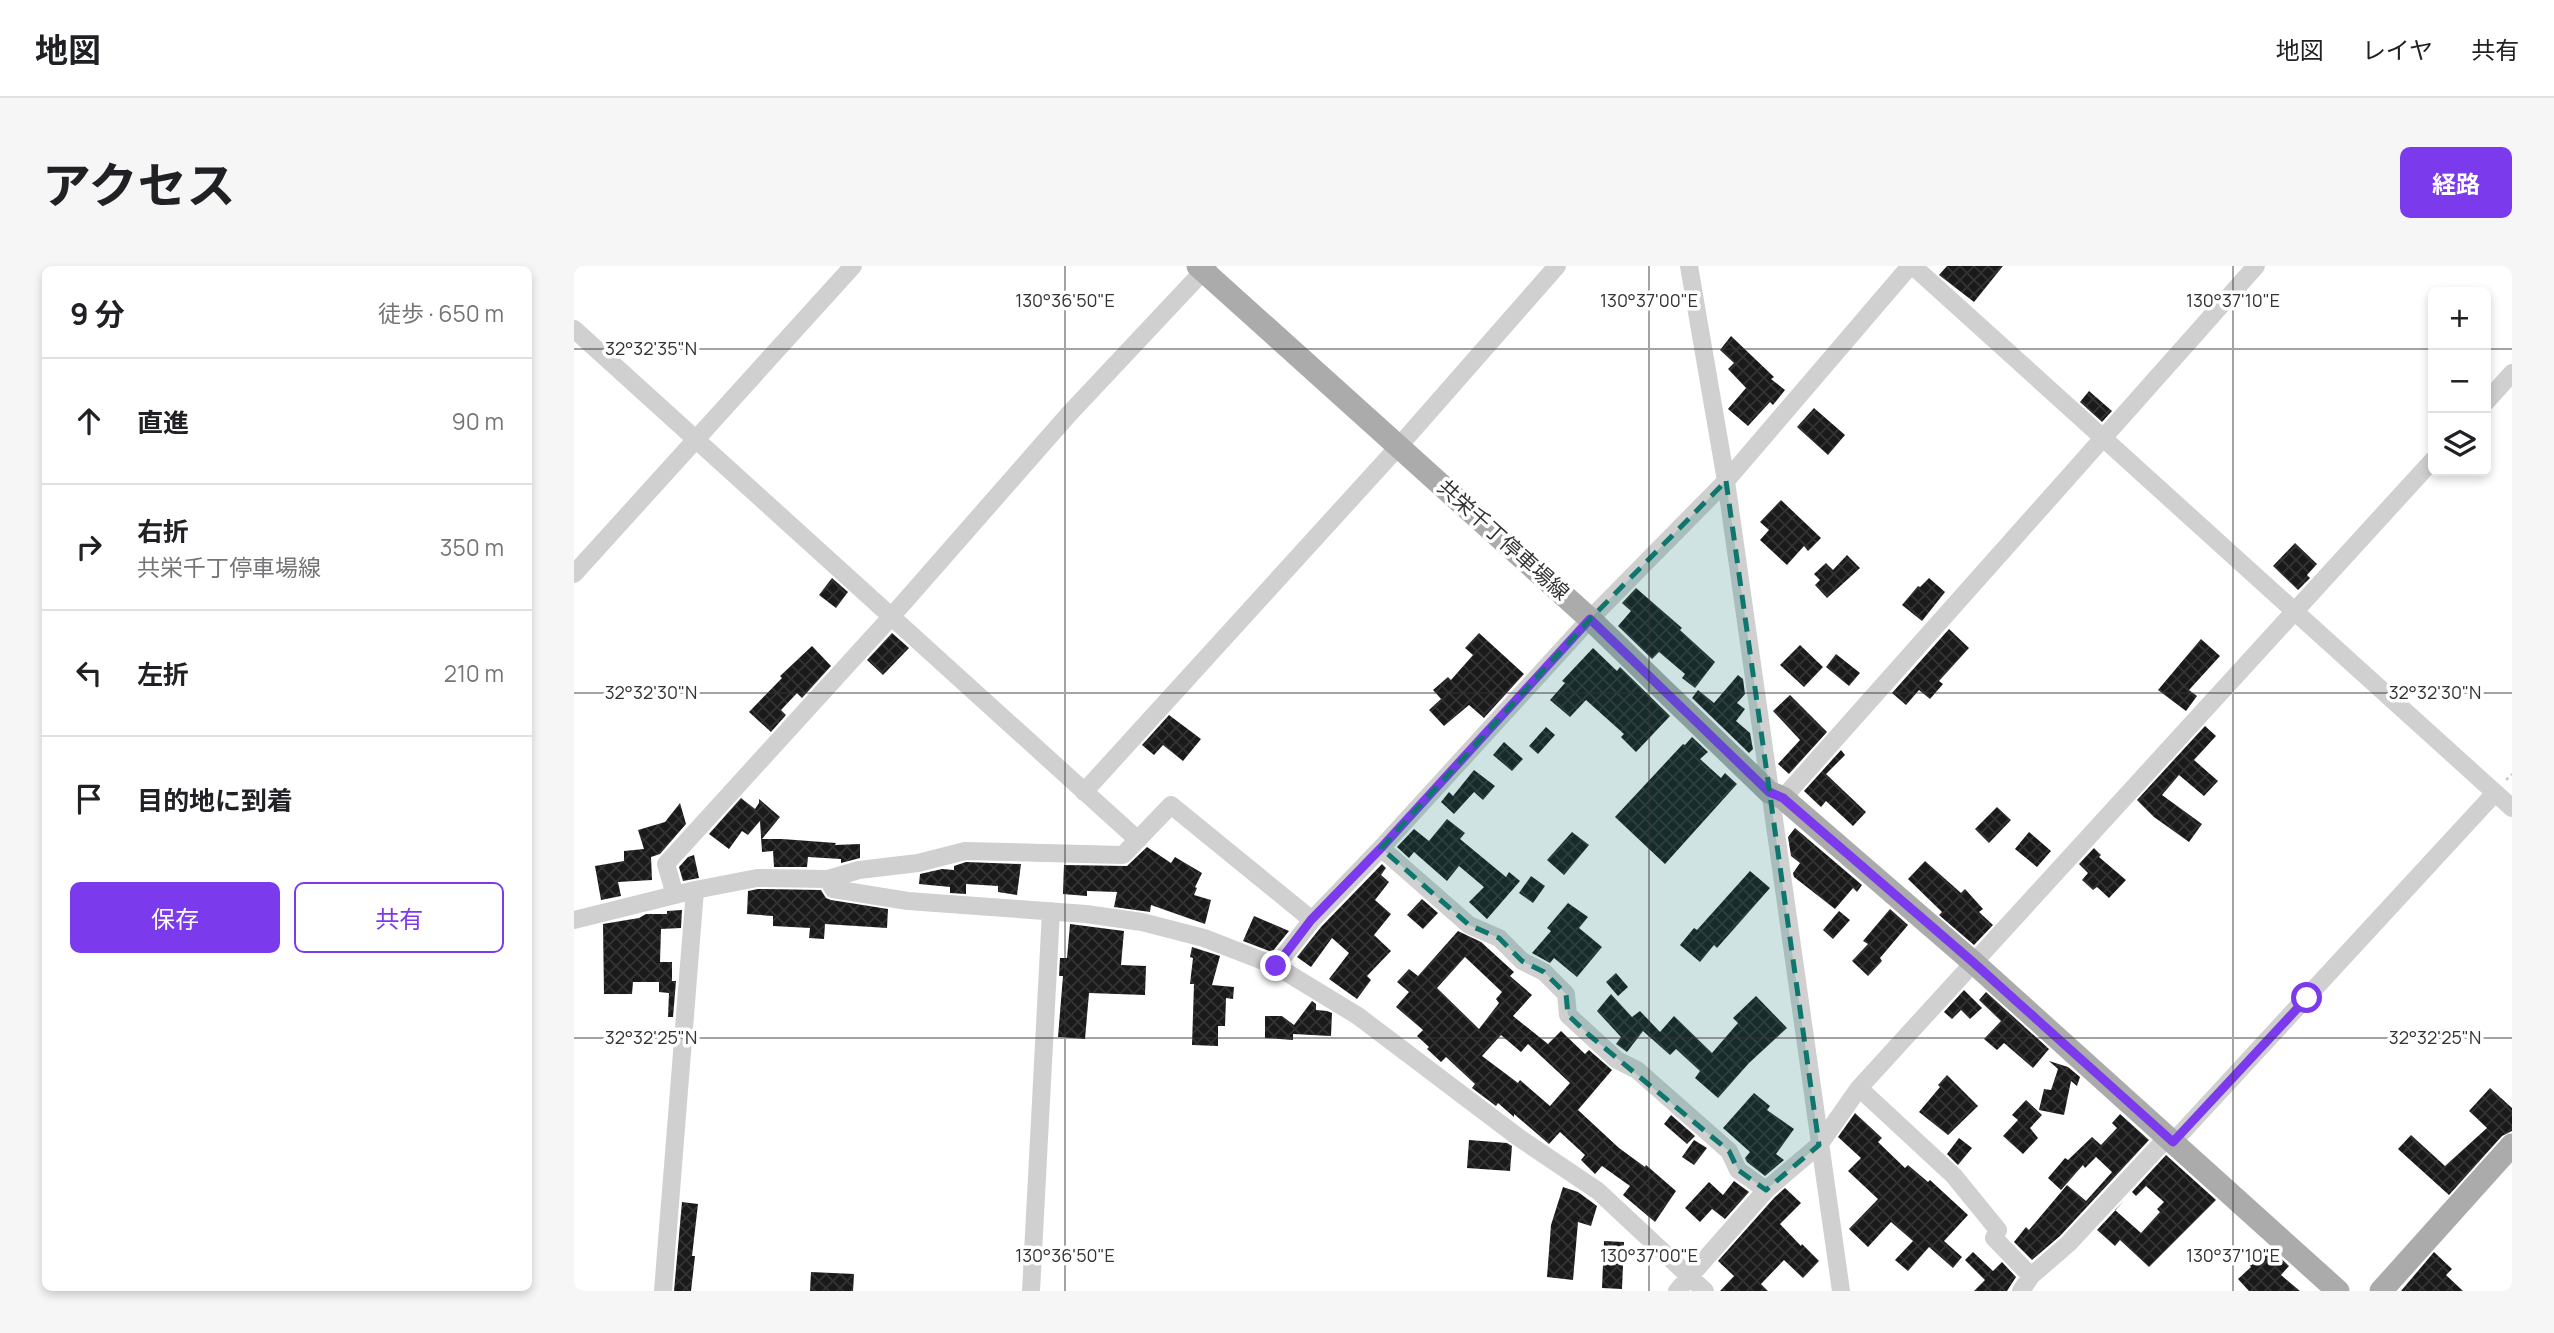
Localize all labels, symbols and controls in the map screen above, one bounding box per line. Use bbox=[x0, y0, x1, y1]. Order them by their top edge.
text: 地図 bbox=[35, 27, 101, 72]
text: 地図 bbox=[2276, 33, 2324, 66]
text: レイヤ bbox=[2362, 33, 2433, 66]
text: 共有 bbox=[2471, 33, 2519, 66]
button: 経路 bbox=[2400, 147, 2512, 218]
text: アクセス bbox=[42, 151, 236, 218]
map controls bbox=[2428, 287, 2491, 476]
button: + bbox=[2428, 287, 2491, 350]
text: 130°36'50"E bbox=[1015, 288, 1115, 312]
text: 130°37'00"E bbox=[1600, 288, 1698, 312]
text: 130°37'10"E bbox=[2186, 288, 2280, 312]
text: 9 分 bbox=[70, 293, 125, 334]
text: 徒歩 · 650 m bbox=[378, 297, 504, 329]
text: 32°32'35"N bbox=[605, 336, 697, 360]
button: − bbox=[2428, 350, 2491, 413]
icon: ahead bbox=[70, 402, 108, 440]
text: 直進 bbox=[137, 404, 189, 440]
text: 90 m bbox=[452, 405, 504, 437]
button: layers bbox=[2428, 413, 2491, 476]
street label: 共栄千丁停車場線 bbox=[1432, 473, 1575, 606]
text: 右折 bbox=[137, 513, 189, 549]
icon: right bbox=[70, 528, 108, 566]
text: 350 m bbox=[440, 531, 504, 563]
text: 共栄千丁停車場線 bbox=[137, 551, 321, 583]
icon: left bbox=[70, 654, 108, 692]
text: 左折 bbox=[137, 656, 189, 692]
text: 210 m bbox=[444, 657, 504, 689]
text: 32°32'30"N bbox=[605, 680, 697, 704]
text: 32°32'30"N bbox=[2389, 680, 2481, 704]
icon: arrive bbox=[70, 780, 108, 818]
text: 目的地に到着 bbox=[137, 782, 293, 818]
button: 保存 bbox=[70, 882, 280, 953]
button: 共有 bbox=[294, 882, 504, 953]
route end bbox=[1260, 950, 1291, 981]
route start bbox=[2291, 982, 2322, 1013]
text: 32°32'25"N bbox=[605, 1025, 697, 1049]
text: 32°32'25"N bbox=[2389, 1025, 2481, 1049]
text: 130°36'50"E bbox=[1015, 1243, 1115, 1267]
text: 130°37'00"E bbox=[1600, 1243, 1698, 1267]
text: 130°37'10"E bbox=[2186, 1243, 2280, 1267]

